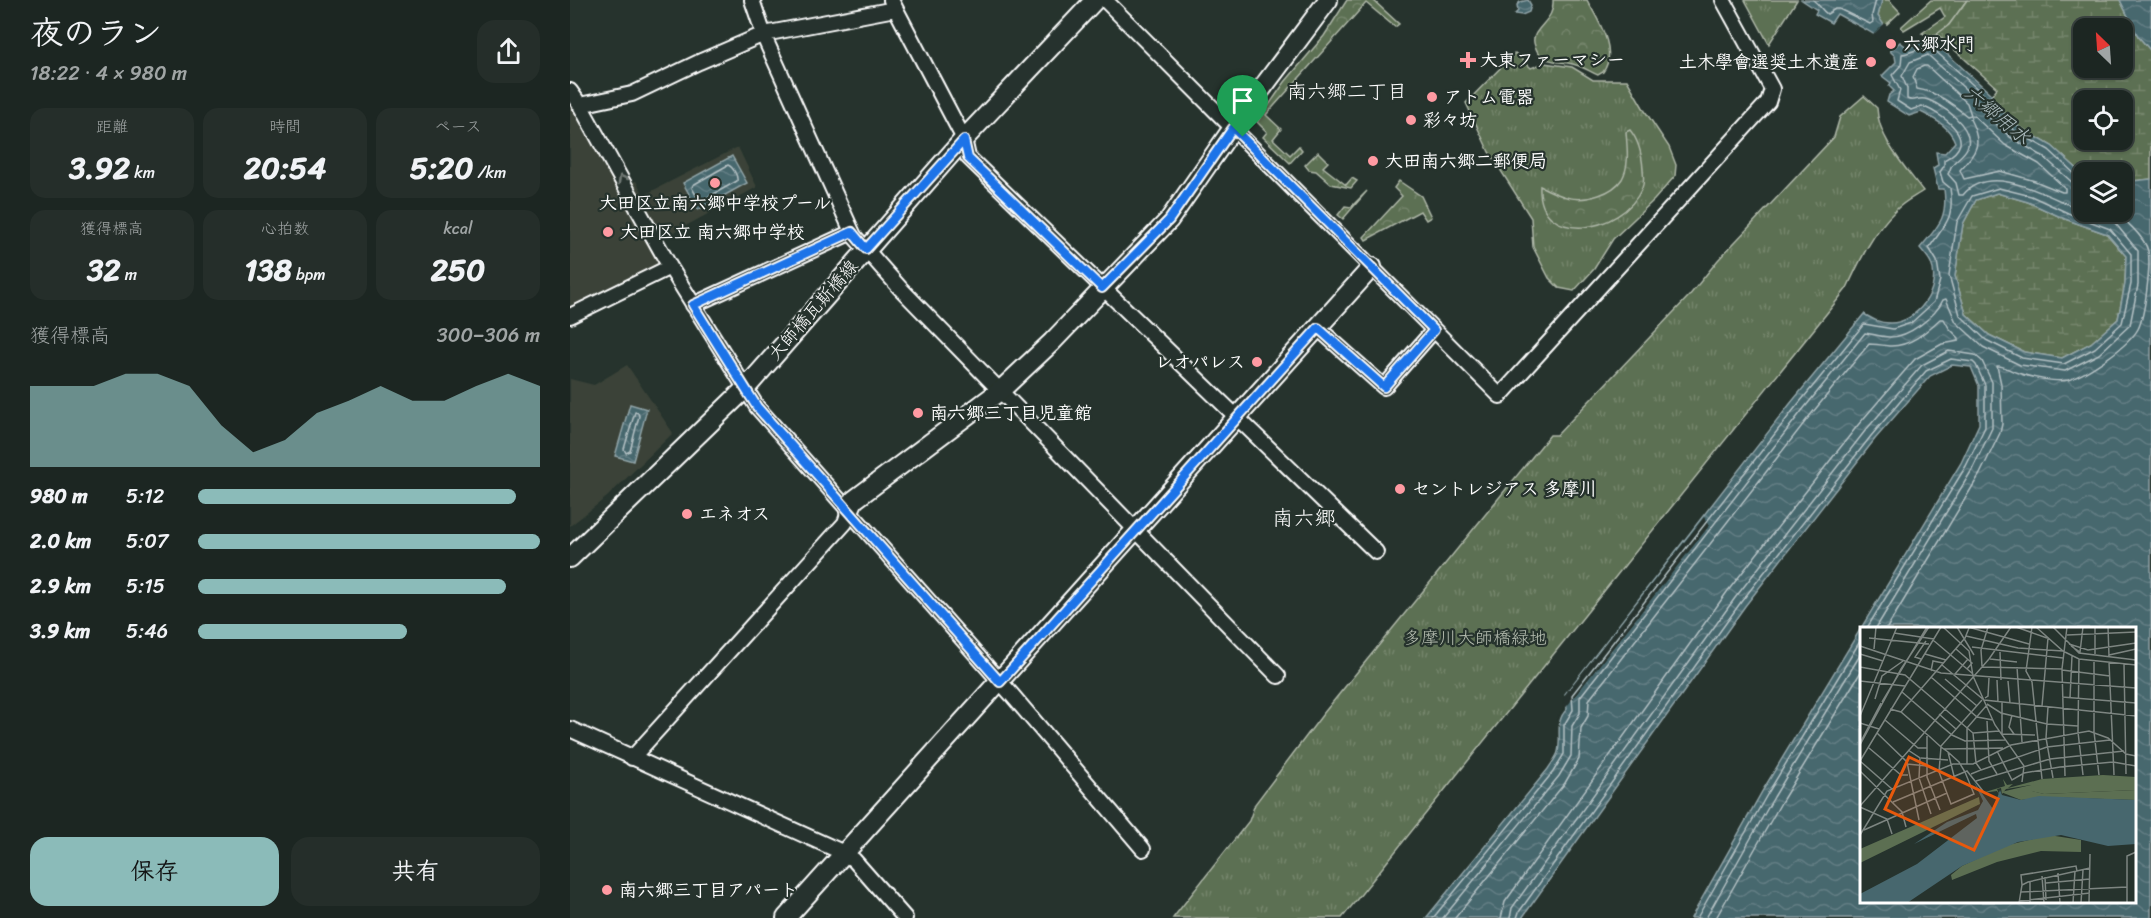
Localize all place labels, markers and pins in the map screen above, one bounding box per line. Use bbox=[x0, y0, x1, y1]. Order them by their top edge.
place label: 六郷水門 bbox=[1903, 28, 1975, 60]
marker: 六郷水門 bbox=[1884, 37, 1898, 51]
place label: 大東ファーマシー bbox=[1480, 44, 1625, 76]
place label: 土木學會選奨土木遺産 bbox=[1679, 46, 1859, 78]
marker: 大東ファーマシー bbox=[1461, 53, 1475, 67]
marker: 土木學會選奨土木遺産 bbox=[1864, 55, 1878, 69]
pin bbox=[1217, 75, 1268, 137]
place label: アトム電器 bbox=[1444, 81, 1534, 113]
marker: アトム電器 bbox=[1425, 90, 1439, 104]
place label: 彩々坊 bbox=[1423, 104, 1477, 136]
marker: 彩々坊 bbox=[1404, 113, 1418, 127]
place label: 大田南六郷二郵便局 bbox=[1385, 145, 1547, 177]
marker: 大田南六郷二郵便局 bbox=[1366, 154, 1380, 168]
marker: 大田区立南六郷中学校プール bbox=[708, 176, 722, 190]
place label: 大田区立南六郷中学校プール bbox=[599, 187, 831, 219]
place label: 大田区立 南六郷中学校 bbox=[620, 216, 805, 248]
marker: 大田区立 南六郷中学校 bbox=[601, 225, 615, 239]
place label: レオパレス bbox=[1155, 346, 1245, 378]
marker: レオパレス bbox=[1250, 355, 1264, 369]
place label: 南六郷三丁目児童館 bbox=[930, 397, 1092, 429]
marker: 南六郷三丁目児童館 bbox=[911, 406, 925, 420]
place label: セントレジアス 多摩川 bbox=[1412, 473, 1597, 505]
marker: セントレジアス 多摩川 bbox=[1393, 482, 1407, 496]
place label: エネオス bbox=[699, 498, 770, 530]
marker: エネオス bbox=[680, 507, 694, 521]
place label: 南六郷三丁目アパート bbox=[619, 874, 798, 906]
marker: 南六郷三丁目アパート bbox=[600, 883, 614, 897]

